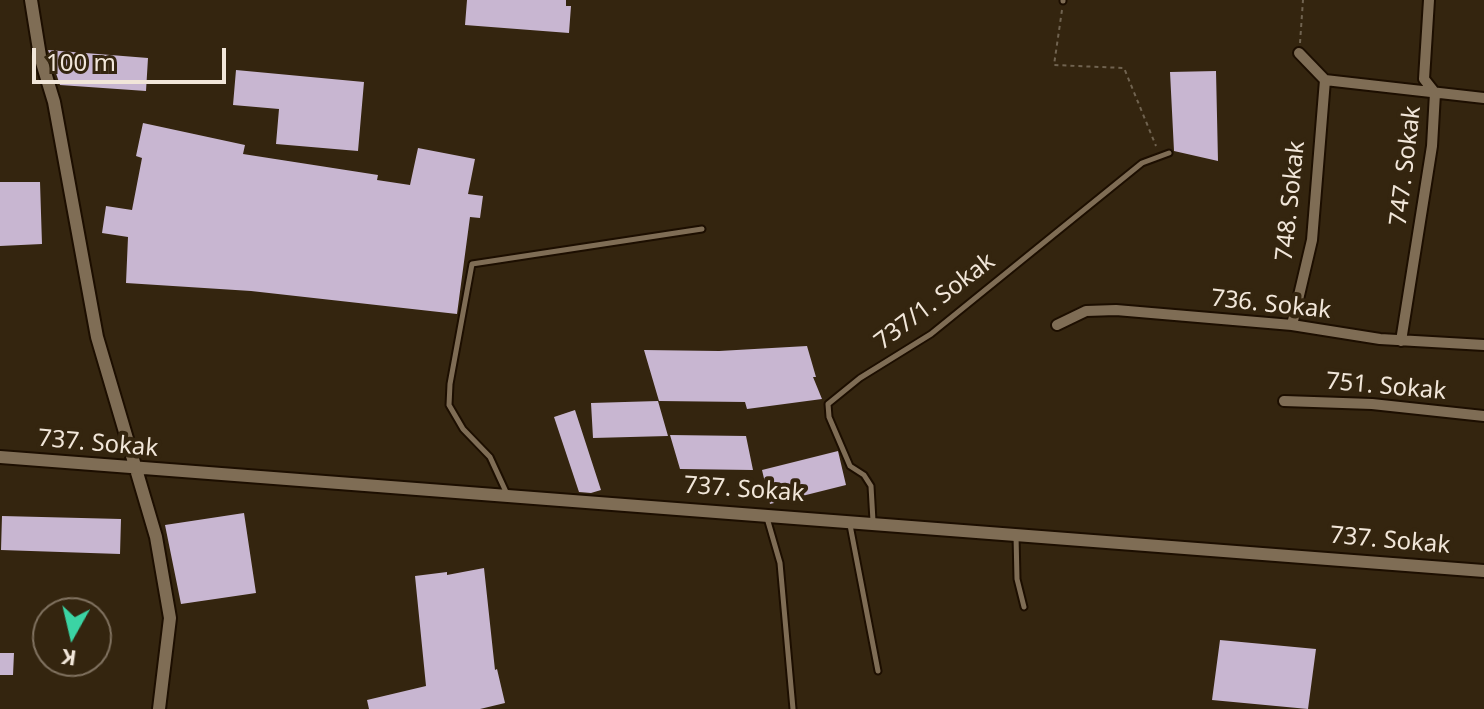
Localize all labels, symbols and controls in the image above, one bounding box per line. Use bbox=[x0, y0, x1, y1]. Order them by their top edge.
scale bar bbox=[36, 32, 230, 82]
text: 100 m bbox=[46, 45, 116, 78]
street label: 747. Sokak bbox=[1384, 104, 1428, 228]
street label: 748. Sokak bbox=[1270, 140, 1312, 262]
street label: 737/1. Sokak bbox=[869, 247, 1001, 357]
street label: 736. Sokak bbox=[1210, 284, 1332, 326]
street label: 751. Sokak bbox=[1325, 367, 1447, 407]
street label: 737. Sokak bbox=[37, 424, 159, 464]
street label: 737. Sokak bbox=[683, 471, 805, 509]
street label: 737. Sokak bbox=[1329, 521, 1451, 561]
north arrow bbox=[32, 597, 112, 677]
text: K bbox=[60, 643, 78, 675]

